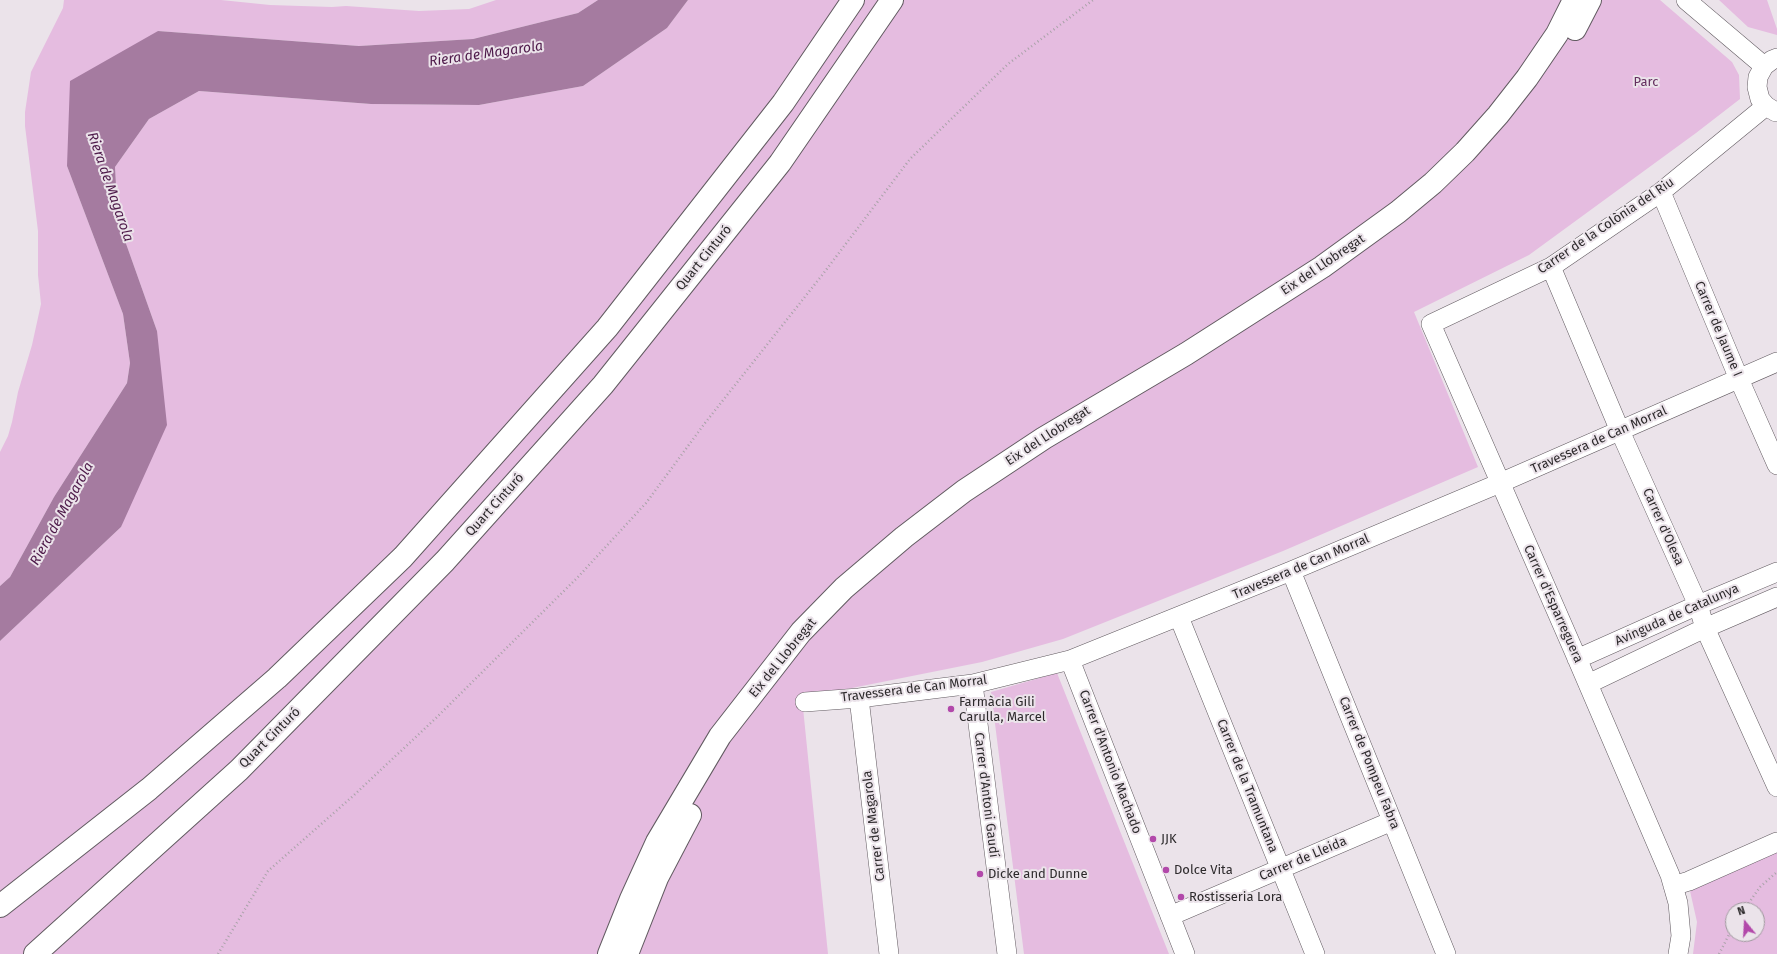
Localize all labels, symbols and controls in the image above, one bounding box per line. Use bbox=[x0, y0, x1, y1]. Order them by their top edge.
water label: Riera de Magarola bbox=[428, 38, 544, 70]
park label: Parc bbox=[1634, 74, 1658, 90]
water label: Riera de Magarola bbox=[83, 130, 137, 244]
street label: Carrer de la Colònia del Riu bbox=[1535, 175, 1677, 277]
street label: Quart Cinturó bbox=[673, 222, 735, 294]
street label: Eix del Llobregat bbox=[1278, 231, 1368, 299]
street label: Carrer de Jaume I bbox=[1691, 279, 1745, 379]
street label: Eix del Llobregat bbox=[1003, 403, 1093, 469]
street label: Travessera de Can Morral bbox=[1529, 403, 1669, 477]
water label: Riera de Magarola bbox=[27, 460, 97, 568]
street label: Quart Cinturó bbox=[462, 470, 528, 540]
street label: Carrer d'Olesa bbox=[1639, 486, 1687, 568]
street label: Travessera de Can Morral bbox=[1230, 531, 1372, 603]
street label: Carrer d'Esparreguera bbox=[1520, 543, 1586, 665]
street label: Avinguda de Catalunya bbox=[1613, 581, 1741, 649]
street label: Eix del Llobregat bbox=[746, 615, 820, 701]
street label: Travessera de Can Morral bbox=[840, 672, 988, 706]
street label: Carrer d'Antonio Machado bbox=[1075, 688, 1145, 836]
place label: Farmàcia Gili Carulla, Marcel bbox=[959, 694, 1046, 725]
street label: Carrer de Pompeu Fabra bbox=[1335, 694, 1403, 832]
street label: Quart Cinturó bbox=[236, 704, 304, 772]
marker: Farmàcia Gili Carulla, Marcel bbox=[946, 704, 956, 714]
street label: Carrer de la Tramuntana bbox=[1213, 717, 1281, 855]
street label: Carrer d'Antoni Gaudí bbox=[971, 732, 1001, 858]
street label: Carrer de Magarola bbox=[859, 770, 889, 882]
place label: JJK bbox=[1161, 831, 1177, 847]
marker: JJK bbox=[1148, 834, 1158, 844]
street label: Carrer de Lleida bbox=[1257, 834, 1349, 884]
place label: Dolce Vita bbox=[1174, 862, 1233, 878]
marker: Dolce Vita bbox=[1161, 865, 1171, 875]
place label: Dicke and Dunne bbox=[988, 866, 1087, 882]
marker: Dicke and Dunne bbox=[975, 869, 985, 879]
place label: Rostisseria Lora bbox=[1189, 889, 1282, 905]
marker: Rostisseria Lora bbox=[1176, 892, 1186, 902]
north arrow bbox=[1725, 902, 1765, 942]
text: N bbox=[1736, 904, 1747, 918]

